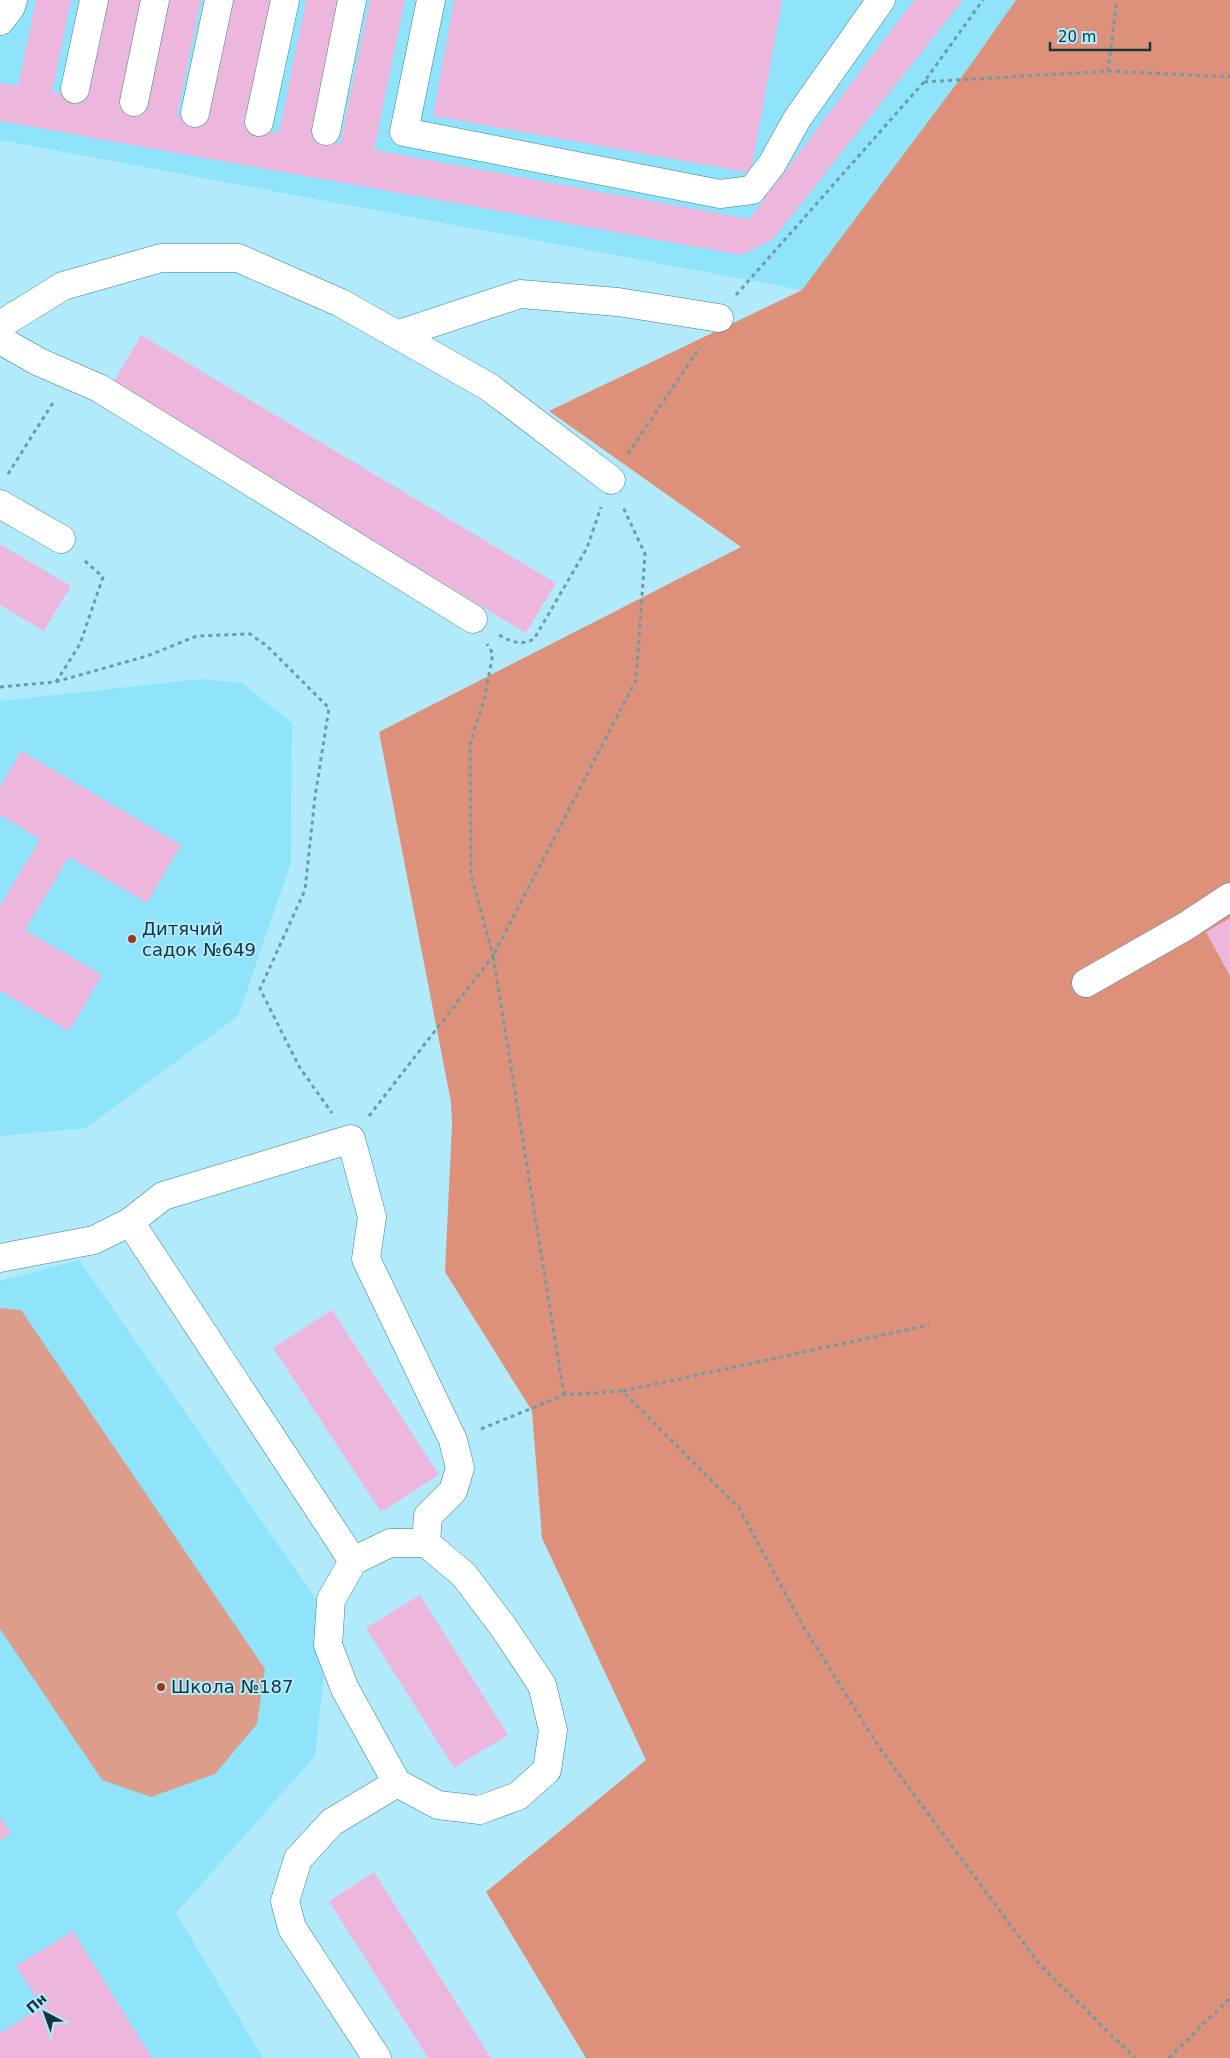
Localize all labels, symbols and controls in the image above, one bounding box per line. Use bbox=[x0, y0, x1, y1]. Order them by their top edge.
scale bar bbox=[1050, 20, 1150, 52]
text: 20 m bbox=[1058, 28, 1096, 46]
place label: Дитячий садок №649 bbox=[142, 918, 256, 960]
marker: Дитячий садок №649 bbox=[126, 933, 138, 945]
place label: Школа №187 bbox=[171, 1676, 293, 1697]
marker: Школа №187 bbox=[155, 1681, 167, 1693]
north arrow bbox=[20, 1988, 70, 2038]
text: Пн bbox=[23, 1990, 50, 2016]

